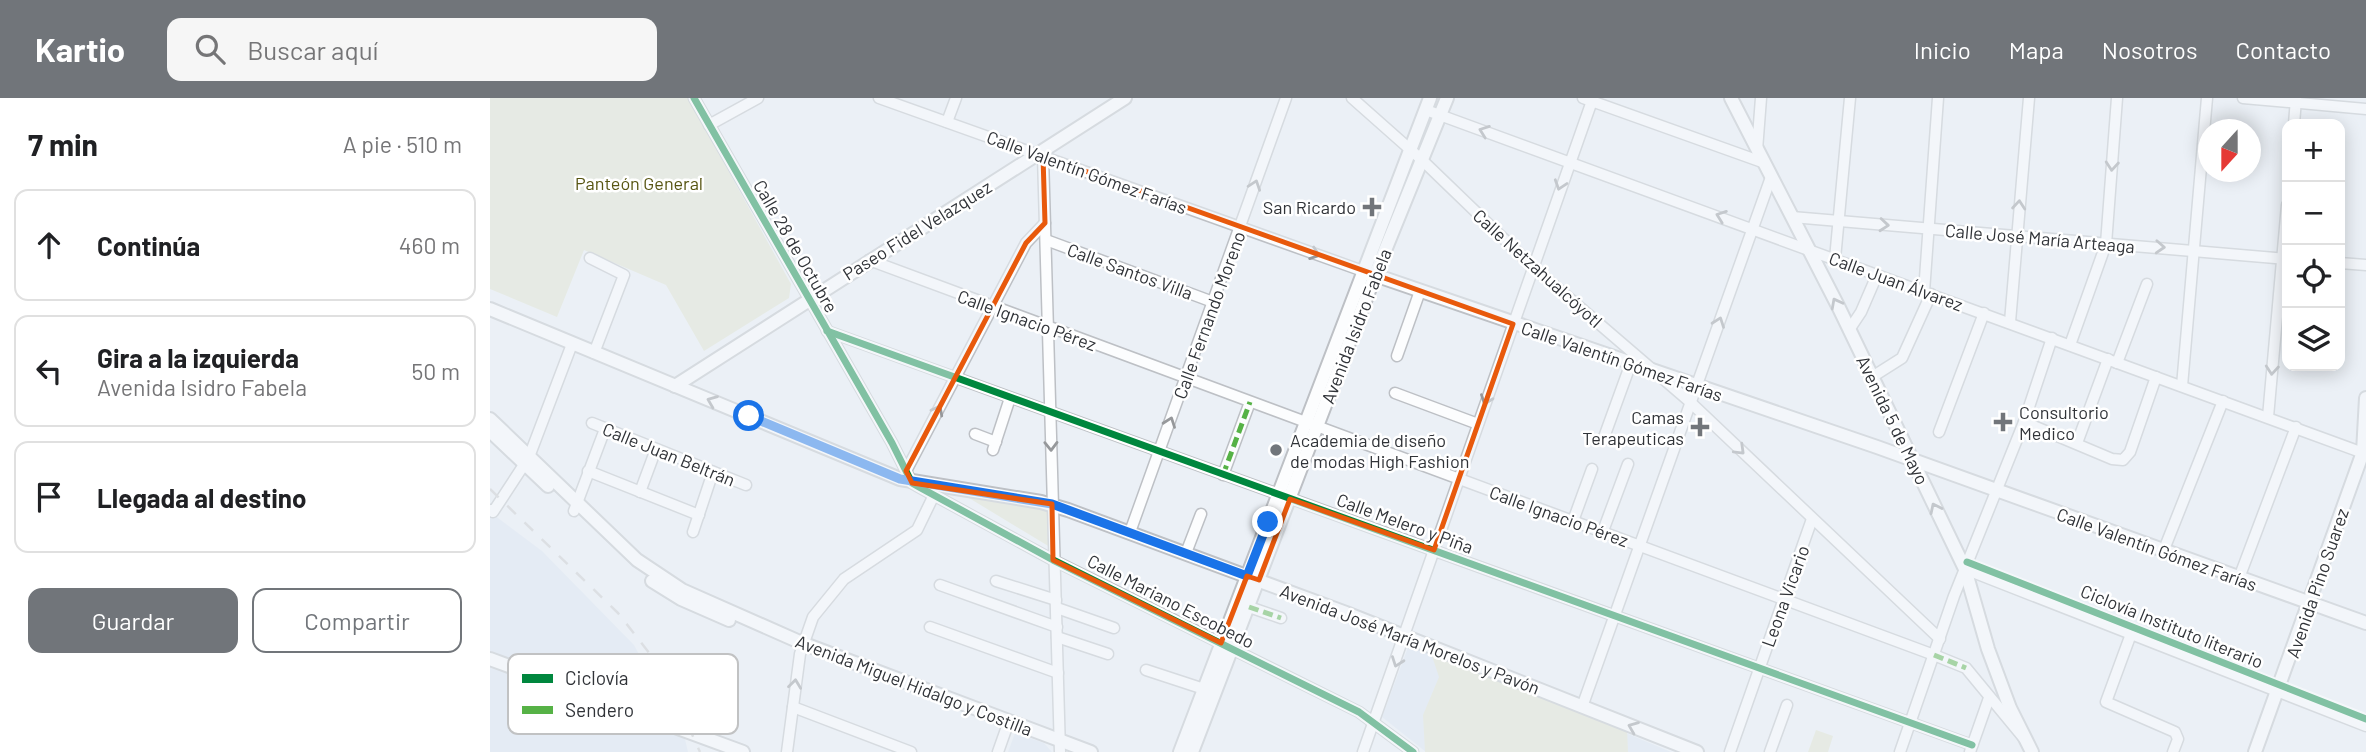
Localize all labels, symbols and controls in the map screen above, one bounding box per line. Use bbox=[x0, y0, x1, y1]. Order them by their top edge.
search box bbox=[167, 18, 657, 81]
text: Kartio bbox=[35, 29, 125, 69]
icon: search bbox=[191, 30, 229, 68]
text: Buscar aquí bbox=[247, 34, 378, 65]
text: Inicio bbox=[1914, 35, 1971, 64]
text: Mapa bbox=[2009, 35, 2064, 64]
text: Nosotros bbox=[2102, 35, 2198, 64]
text: Contacto bbox=[2236, 35, 2331, 64]
north arrow bbox=[2198, 119, 2261, 182]
map controls bbox=[2282, 119, 2345, 371]
button: + bbox=[2282, 119, 2345, 182]
one-way arrow bbox=[1478, 125, 1490, 139]
text: 7 min bbox=[28, 126, 98, 162]
street label: Calle Valentín Gómez Farías bbox=[984, 126, 1190, 218]
text: A pie · 510 m bbox=[343, 130, 462, 158]
one-way arrow bbox=[2105, 161, 2120, 172]
park label: Panteón General bbox=[575, 172, 703, 194]
street label: Paseo Fidel Velazquez bbox=[839, 175, 995, 285]
street label: Calle 28 de Octubre bbox=[749, 176, 843, 316]
one-way arrow bbox=[1554, 178, 1568, 191]
one-way arrow bbox=[1247, 179, 1261, 191]
button: − bbox=[2282, 182, 2345, 245]
place label: San Ricardo bbox=[1263, 196, 1356, 218]
marker: San Ricardo bbox=[1362, 197, 1382, 217]
one-way arrow bbox=[2011, 199, 2026, 210]
street label: Calle Netzahualcóyotl bbox=[1469, 204, 1607, 332]
one-way arrow bbox=[1715, 210, 1728, 224]
one-way arrow bbox=[1879, 217, 1890, 232]
street label: Calle José María Arteaga bbox=[1944, 219, 2136, 257]
icon: ahead bbox=[30, 226, 68, 264]
street label: Calle Fernando Moreno bbox=[1168, 228, 1250, 402]
text: Continúa bbox=[97, 230, 200, 261]
text: 460 m bbox=[399, 231, 460, 259]
street label: Calle Santos Villa bbox=[1064, 238, 1196, 304]
one-way arrow bbox=[2155, 239, 2166, 254]
street label: Avenida Isidro Fabela bbox=[1316, 245, 1396, 407]
button: locate bbox=[2282, 245, 2345, 308]
one-way arrow bbox=[1308, 246, 1320, 260]
street label: Calle Juan Álvarez bbox=[1826, 247, 1966, 315]
street label: Calle Ignacio Pérez bbox=[955, 285, 1099, 355]
one-way arrow bbox=[1830, 298, 1844, 310]
button: layers bbox=[2282, 308, 2345, 371]
street label: Calle Valentín Gómez Farías bbox=[1519, 316, 1725, 406]
one-way arrow bbox=[1710, 316, 1724, 328]
text: Gira a la izquierda bbox=[97, 342, 299, 373]
icon: left bbox=[30, 352, 68, 390]
street label: Avenida 5 de Mayo bbox=[1852, 352, 1934, 488]
text: 50 m bbox=[412, 357, 460, 385]
one-way arrow bbox=[2265, 365, 2280, 376]
text: Avenida Isidro Fabela bbox=[97, 373, 307, 401]
one-way arrow bbox=[1480, 394, 1494, 406]
one-way arrow bbox=[707, 396, 719, 410]
route start bbox=[733, 400, 764, 431]
place label: Consultorio Medico bbox=[2019, 401, 2109, 444]
one-way arrow bbox=[930, 405, 943, 418]
place label: Camas Terapeuticas bbox=[1582, 406, 1684, 449]
marker: Consultorio Medico bbox=[1993, 412, 2013, 432]
one-way arrow bbox=[1162, 416, 1176, 428]
street label: Calle Juan Beltrán bbox=[600, 417, 738, 491]
marker: Camas Terapeuticas bbox=[1690, 417, 1710, 437]
place label: Academia de diseño de modas High Fashion bbox=[1290, 429, 1469, 472]
one-way arrow bbox=[1043, 441, 1059, 451]
one-way arrow bbox=[1732, 441, 1745, 454]
marker: Academia de diseño de modas High Fashion bbox=[1268, 442, 1284, 458]
icon: arrive bbox=[30, 478, 68, 516]
street label: Calle Ignacio Pérez bbox=[1487, 481, 1631, 551]
text: Llegada al destino bbox=[97, 482, 306, 513]
street label: Calle Melero y Piña bbox=[1334, 488, 1476, 558]
one-way arrow bbox=[1929, 503, 1943, 515]
street label: Calle Valentín Gómez Farías bbox=[2054, 503, 2260, 595]
street label: Avenida Pino Suarez bbox=[2281, 505, 2353, 661]
route end bbox=[1252, 506, 1283, 537]
street label: Leona Vicario bbox=[1756, 542, 1814, 650]
street label: Calle Mariano Escobedo bbox=[1084, 549, 1258, 653]
street label: Avenida José María Morelos y Pavón bbox=[1277, 579, 1543, 699]
street label: Ciclovía Instituto literario bbox=[2078, 579, 2266, 673]
button: Guardar bbox=[28, 588, 238, 653]
button: Compartir bbox=[252, 588, 462, 653]
street label: Avenida Miguel Hidalgo y Costilla bbox=[793, 630, 1035, 740]
legend bbox=[508, 654, 738, 734]
one-way arrow bbox=[1391, 655, 1405, 667]
text: Ciclovía bbox=[565, 666, 628, 689]
one-way arrow bbox=[788, 678, 803, 690]
text: Sendero bbox=[565, 698, 634, 721]
one-way arrow bbox=[1628, 721, 1640, 735]

